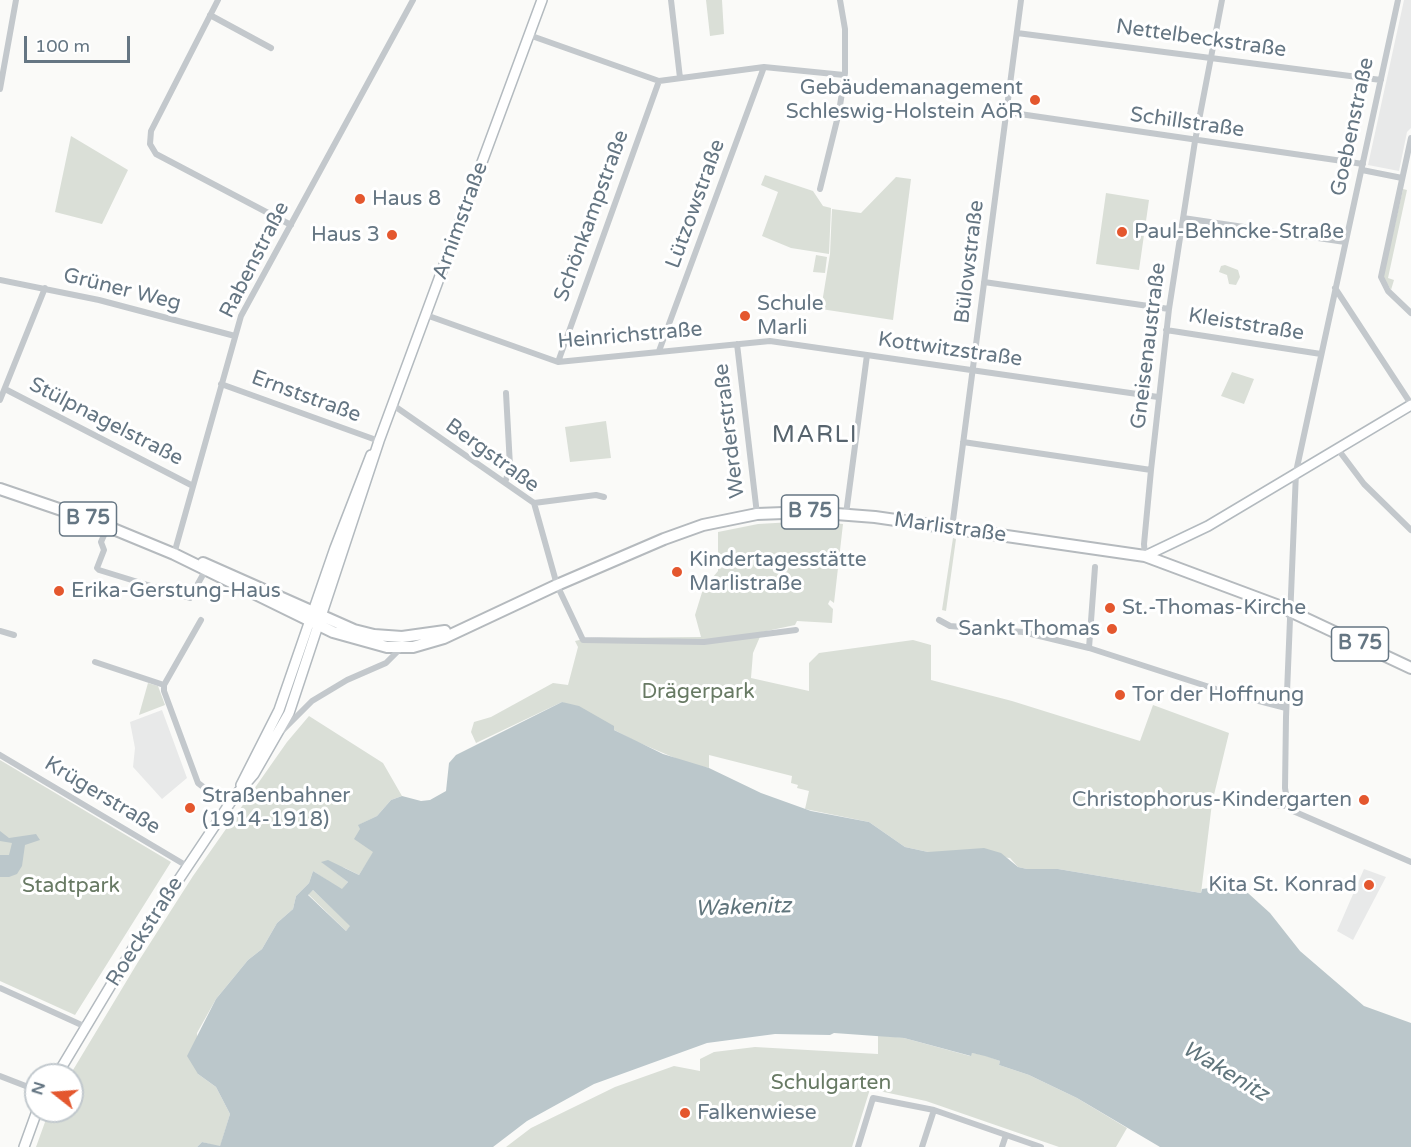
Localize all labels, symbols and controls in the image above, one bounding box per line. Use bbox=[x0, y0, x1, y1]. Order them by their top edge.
street label: Nettelbeckstraße bbox=[1114, 15, 1288, 63]
scale bar bbox=[27, 24, 134, 62]
text: 100 m bbox=[35, 35, 90, 57]
street label: Goebenstraße bbox=[1326, 55, 1380, 199]
place label: Gebäudemanagement Schleswig-Holstein AöR bbox=[786, 75, 1023, 125]
marker: Gebäudemanagement Schleswig-Holstein AöR bbox=[1028, 93, 1042, 107]
street label: Schillstraße bbox=[1128, 103, 1246, 143]
street label: Schönkampstraße bbox=[549, 127, 635, 305]
street label: Lützowstraße bbox=[661, 136, 731, 272]
street label: Arnimstraße bbox=[428, 159, 494, 283]
place label: Haus 8 bbox=[372, 186, 441, 212]
marker: Haus 8 bbox=[353, 192, 367, 206]
street label: Rabenstraße bbox=[215, 198, 295, 322]
street label: Bülowstraße bbox=[950, 199, 990, 325]
place label: Paul-Behncke-Straße bbox=[1134, 219, 1344, 245]
place label: Haus 3 bbox=[311, 222, 380, 248]
marker: Paul-Behncke-Straße bbox=[1115, 225, 1129, 239]
marker: Haus 3 bbox=[385, 228, 399, 242]
street label: Gneisenaustraße bbox=[1126, 261, 1172, 431]
street label: Grüner Weg bbox=[61, 263, 183, 317]
place label: Schule Marli bbox=[757, 291, 824, 341]
street label: Kleiststraße bbox=[1186, 303, 1306, 347]
marker: Schule Marli bbox=[738, 309, 752, 323]
street label: Heinrichstraße bbox=[557, 317, 703, 355]
street label: Kottwitzstraße bbox=[876, 327, 1024, 373]
street label: Werderstraße bbox=[709, 362, 751, 500]
street label: Ernststraße bbox=[248, 366, 364, 428]
street label: Stülpnagelstraße bbox=[25, 372, 187, 472]
street label: Bergstraße bbox=[440, 414, 544, 498]
district label: MARLI bbox=[772, 422, 858, 450]
road number: B 75 bbox=[782, 495, 838, 529]
road number: B 75 bbox=[60, 502, 116, 536]
street label: Marlistraße bbox=[892, 508, 1008, 548]
place label: Kindertagesstätte Marlistraße bbox=[689, 547, 867, 597]
marker: Kindertagesstätte Marlistraße bbox=[670, 565, 684, 579]
place label: Erika-Gerstung-Haus bbox=[71, 578, 281, 604]
marker: Erika-Gerstung-Haus bbox=[52, 584, 66, 598]
place label: St.-Thomas-Kirche bbox=[1122, 595, 1306, 621]
marker: St.-Thomas-Kirche bbox=[1103, 601, 1117, 615]
place label: Sankt Thomas bbox=[958, 616, 1100, 642]
marker: Sankt Thomas bbox=[1105, 622, 1119, 636]
road number: B 75 bbox=[1332, 627, 1388, 661]
park label: Drägerpark bbox=[641, 679, 755, 705]
place label: Tor der Hoffnung bbox=[1132, 682, 1304, 708]
marker: Tor der Hoffnung bbox=[1113, 688, 1127, 702]
street label: Krügerstraße bbox=[40, 752, 164, 840]
place label: Straßenbahner (1914-1918) bbox=[202, 783, 350, 833]
place label: Christophorus-Kindergarten bbox=[1072, 787, 1352, 813]
marker: Christophorus-Kindergarten bbox=[1357, 793, 1371, 807]
marker: Straßenbahner (1914-1918) bbox=[183, 801, 197, 815]
street label: Roeckstraße bbox=[101, 872, 189, 992]
place label: Kita St. Konrad bbox=[1208, 872, 1357, 898]
park label: Stadtpark bbox=[22, 873, 120, 899]
marker: Kita St. Konrad bbox=[1362, 878, 1376, 892]
water label: Wakenitz bbox=[694, 893, 792, 923]
water label: Wakenitz bbox=[1177, 1036, 1273, 1108]
north arrow bbox=[24, 1063, 84, 1123]
park label: Schulgarten bbox=[771, 1070, 891, 1096]
text: N bbox=[27, 1079, 50, 1097]
place label: Falkenwiese bbox=[697, 1100, 817, 1126]
marker: Falkenwiese bbox=[678, 1106, 692, 1120]

